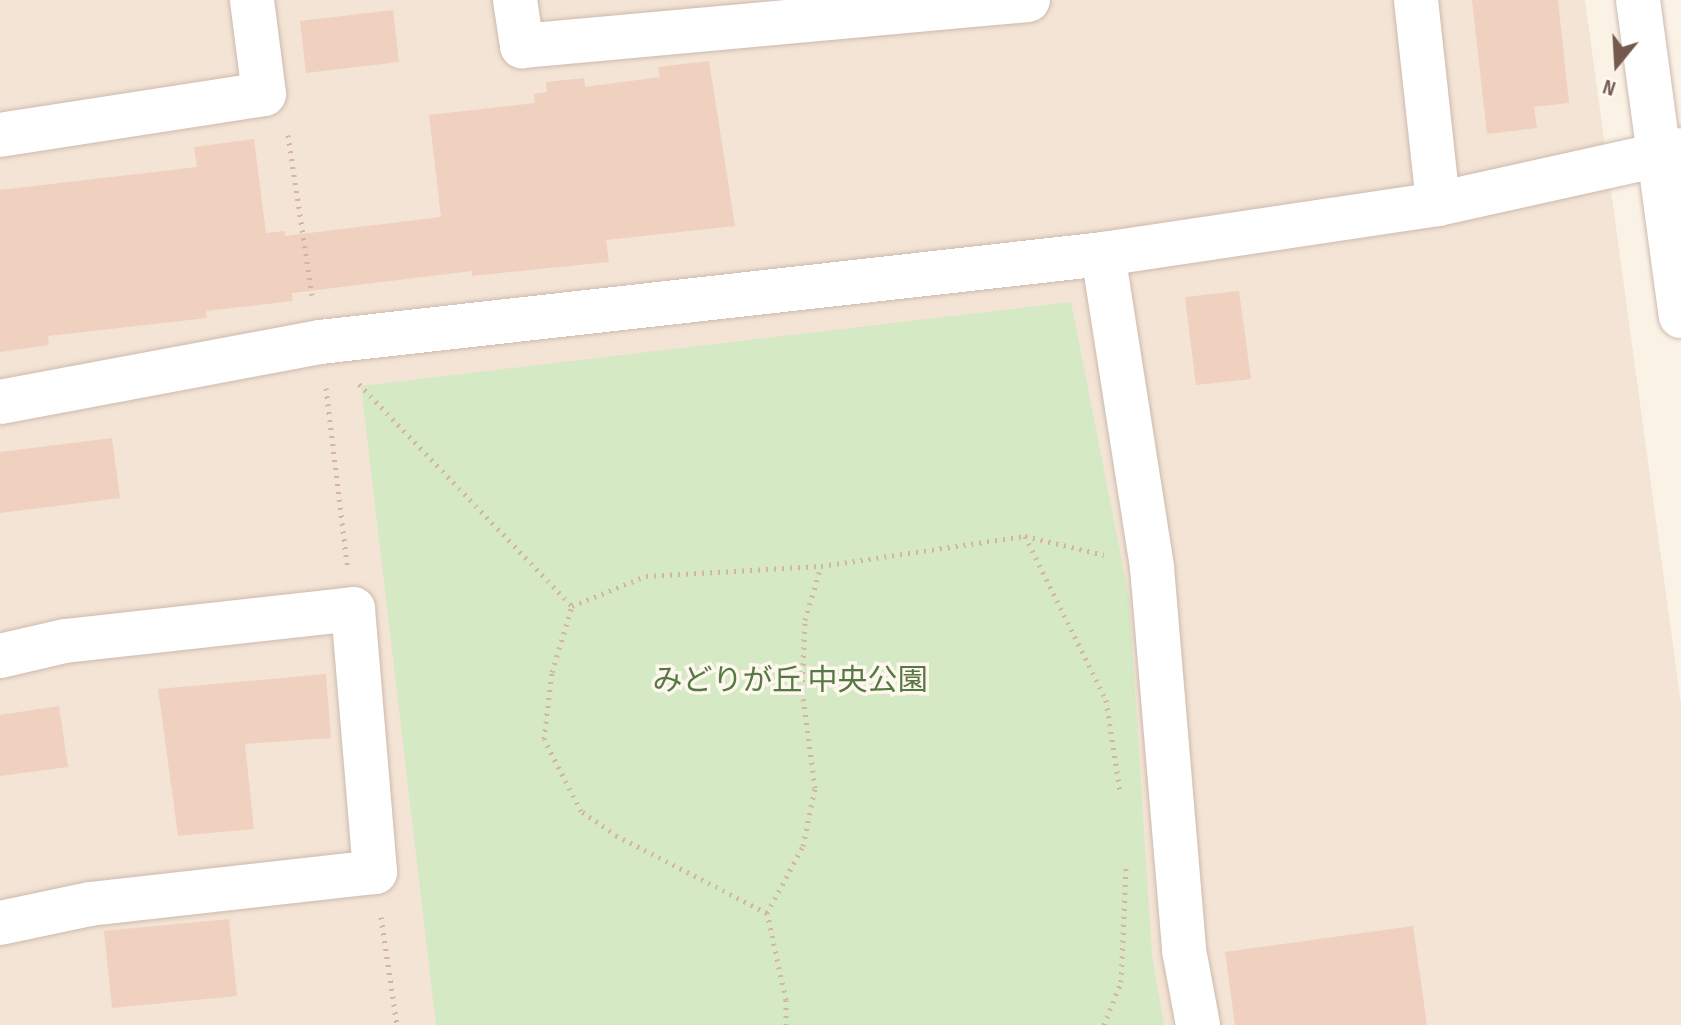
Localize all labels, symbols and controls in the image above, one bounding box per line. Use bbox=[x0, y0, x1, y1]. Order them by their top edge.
north arrow bbox=[1577, 24, 1657, 104]
text: N bbox=[1600, 73, 1619, 102]
park label: みどりが丘 中央公園 bbox=[653, 663, 927, 699]

